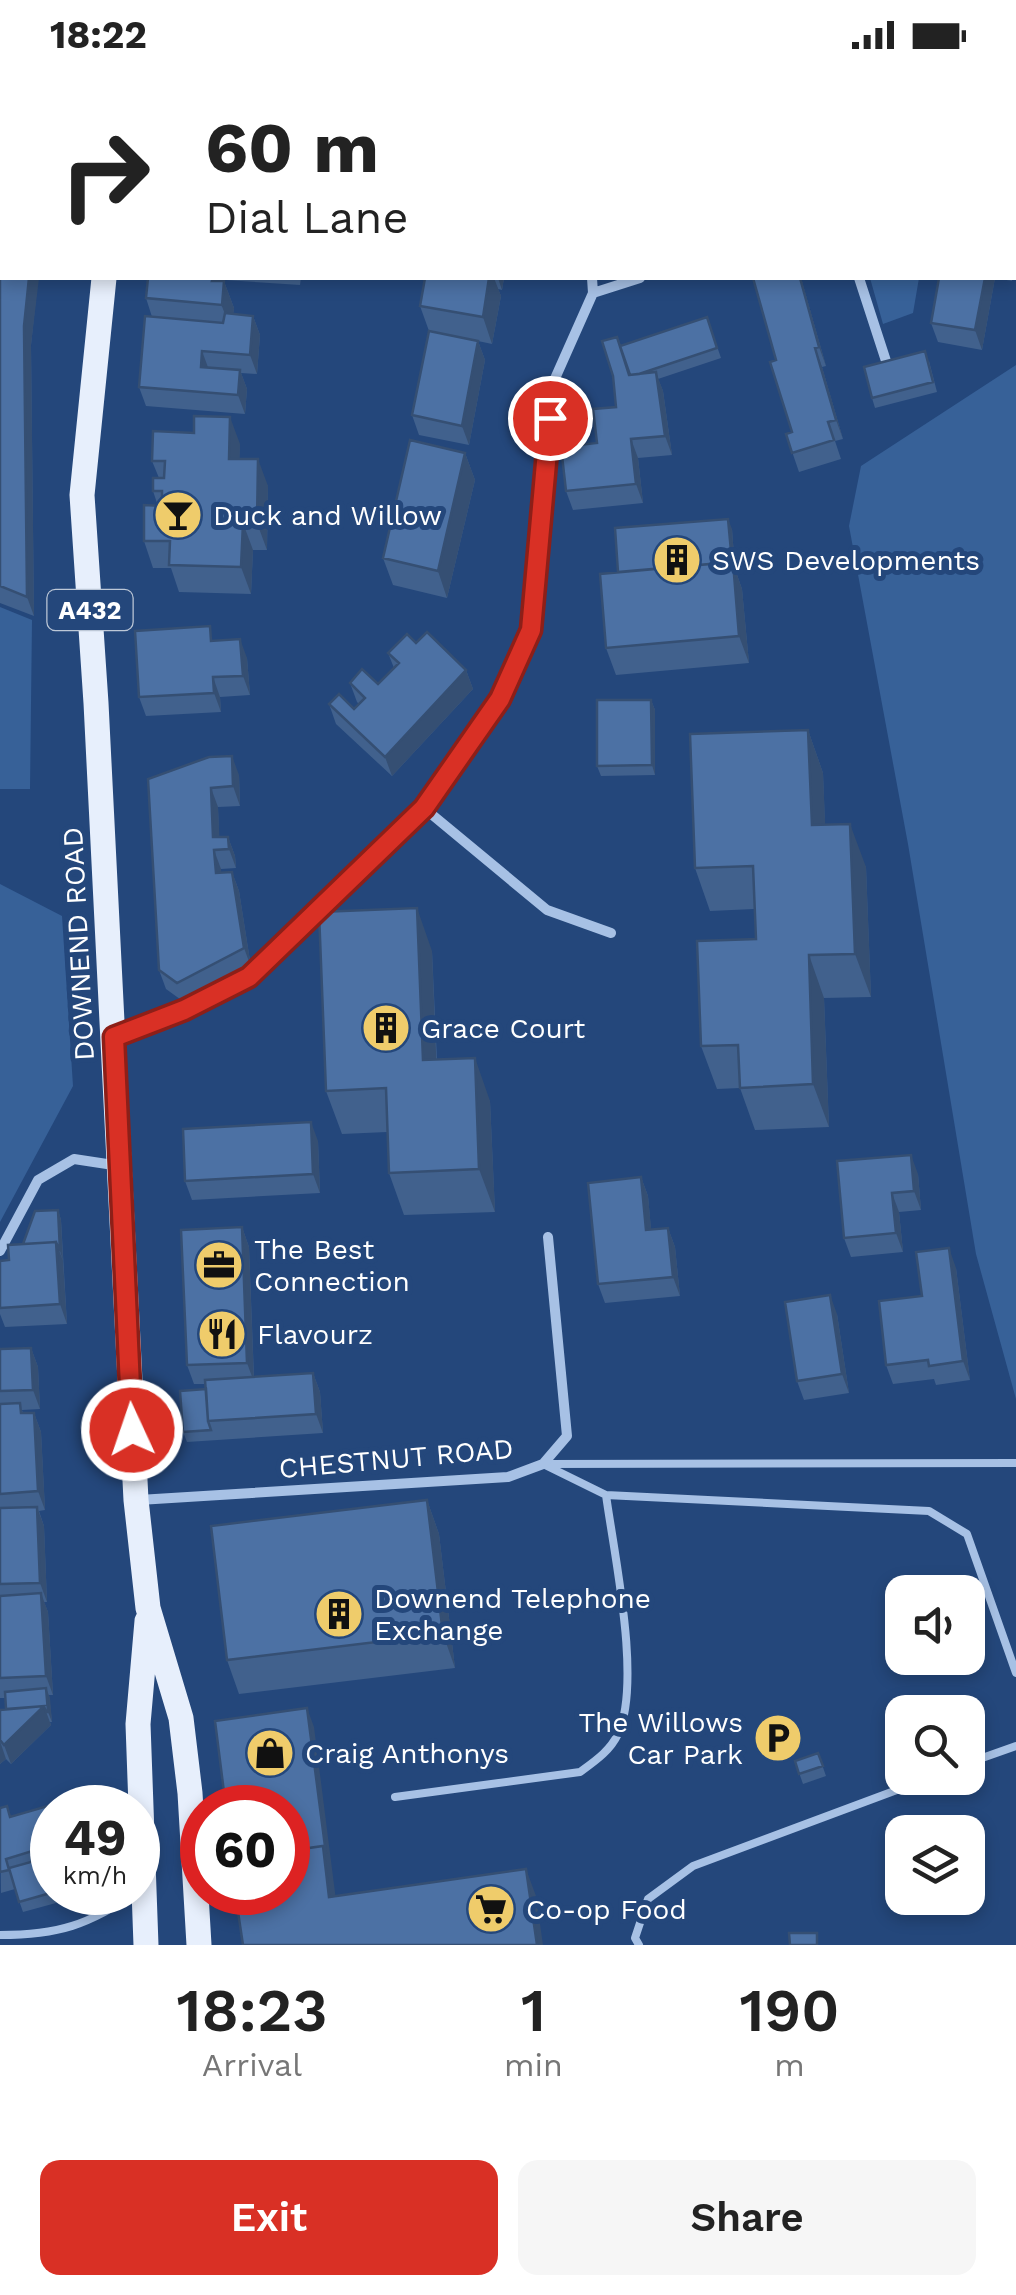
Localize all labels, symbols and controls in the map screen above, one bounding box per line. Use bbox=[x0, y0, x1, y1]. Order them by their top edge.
text: 18:22 bbox=[50, 13, 147, 57]
text: 60 m bbox=[205, 107, 379, 189]
icon: right bbox=[40, 110, 170, 240]
text: Dial Lane bbox=[205, 191, 408, 244]
pin bbox=[508, 376, 593, 461]
icon: arrive bbox=[523, 391, 578, 446]
bar icon: Duck and Willow bbox=[152, 489, 204, 541]
place label: Duck and Willow bbox=[213, 499, 442, 532]
building icon: SWS Developments bbox=[651, 534, 703, 586]
place label: SWS Developments bbox=[712, 544, 980, 577]
road number: A432 bbox=[48, 590, 132, 630]
street label: DOWNEND ROAD bbox=[56, 826, 101, 1062]
building icon: Grace Court bbox=[360, 1002, 412, 1054]
place label: Grace Court bbox=[421, 1012, 585, 1045]
place label: The Best Connection bbox=[254, 1233, 410, 1298]
office icon: The Best Connection bbox=[193, 1239, 245, 1291]
restaurant icon: Flavourz bbox=[196, 1308, 248, 1360]
place label: Flavourz bbox=[257, 1318, 373, 1351]
position arrow bbox=[80, 1378, 184, 1482]
street label: CHESTNUT ROAD bbox=[277, 1432, 515, 1485]
map controls bbox=[885, 1575, 985, 1915]
button: sound bbox=[885, 1575, 985, 1675]
place label: Downend Telephone Exchange bbox=[374, 1582, 651, 1647]
building icon: Downend Telephone Exchange bbox=[313, 1588, 365, 1640]
button: search bbox=[885, 1695, 985, 1795]
place label: The Willows Car Park bbox=[579, 1706, 743, 1771]
parking icon: The Willows Car Park bbox=[752, 1712, 804, 1764]
shop icon: Craig Anthonys bbox=[244, 1727, 296, 1779]
place label: Craig Anthonys bbox=[305, 1737, 509, 1770]
speed limit sign: 60 bbox=[180, 1785, 310, 1915]
text: 49 bbox=[63, 1808, 127, 1867]
button: layers bbox=[885, 1815, 985, 1915]
text: km/h bbox=[63, 1861, 127, 1890]
supermarket icon: Co-op Food bbox=[465, 1883, 517, 1935]
place label: Co-op Food bbox=[526, 1893, 687, 1926]
text: 18:23 bbox=[176, 1975, 328, 2046]
text: 1 bbox=[521, 1975, 546, 2046]
text: 190 bbox=[739, 1975, 840, 2046]
text: Arrival bbox=[202, 2046, 302, 2084]
text: min bbox=[504, 2046, 563, 2084]
text: m bbox=[774, 2046, 805, 2084]
button: Exit bbox=[40, 2160, 498, 2275]
button: Share bbox=[518, 2160, 976, 2275]

